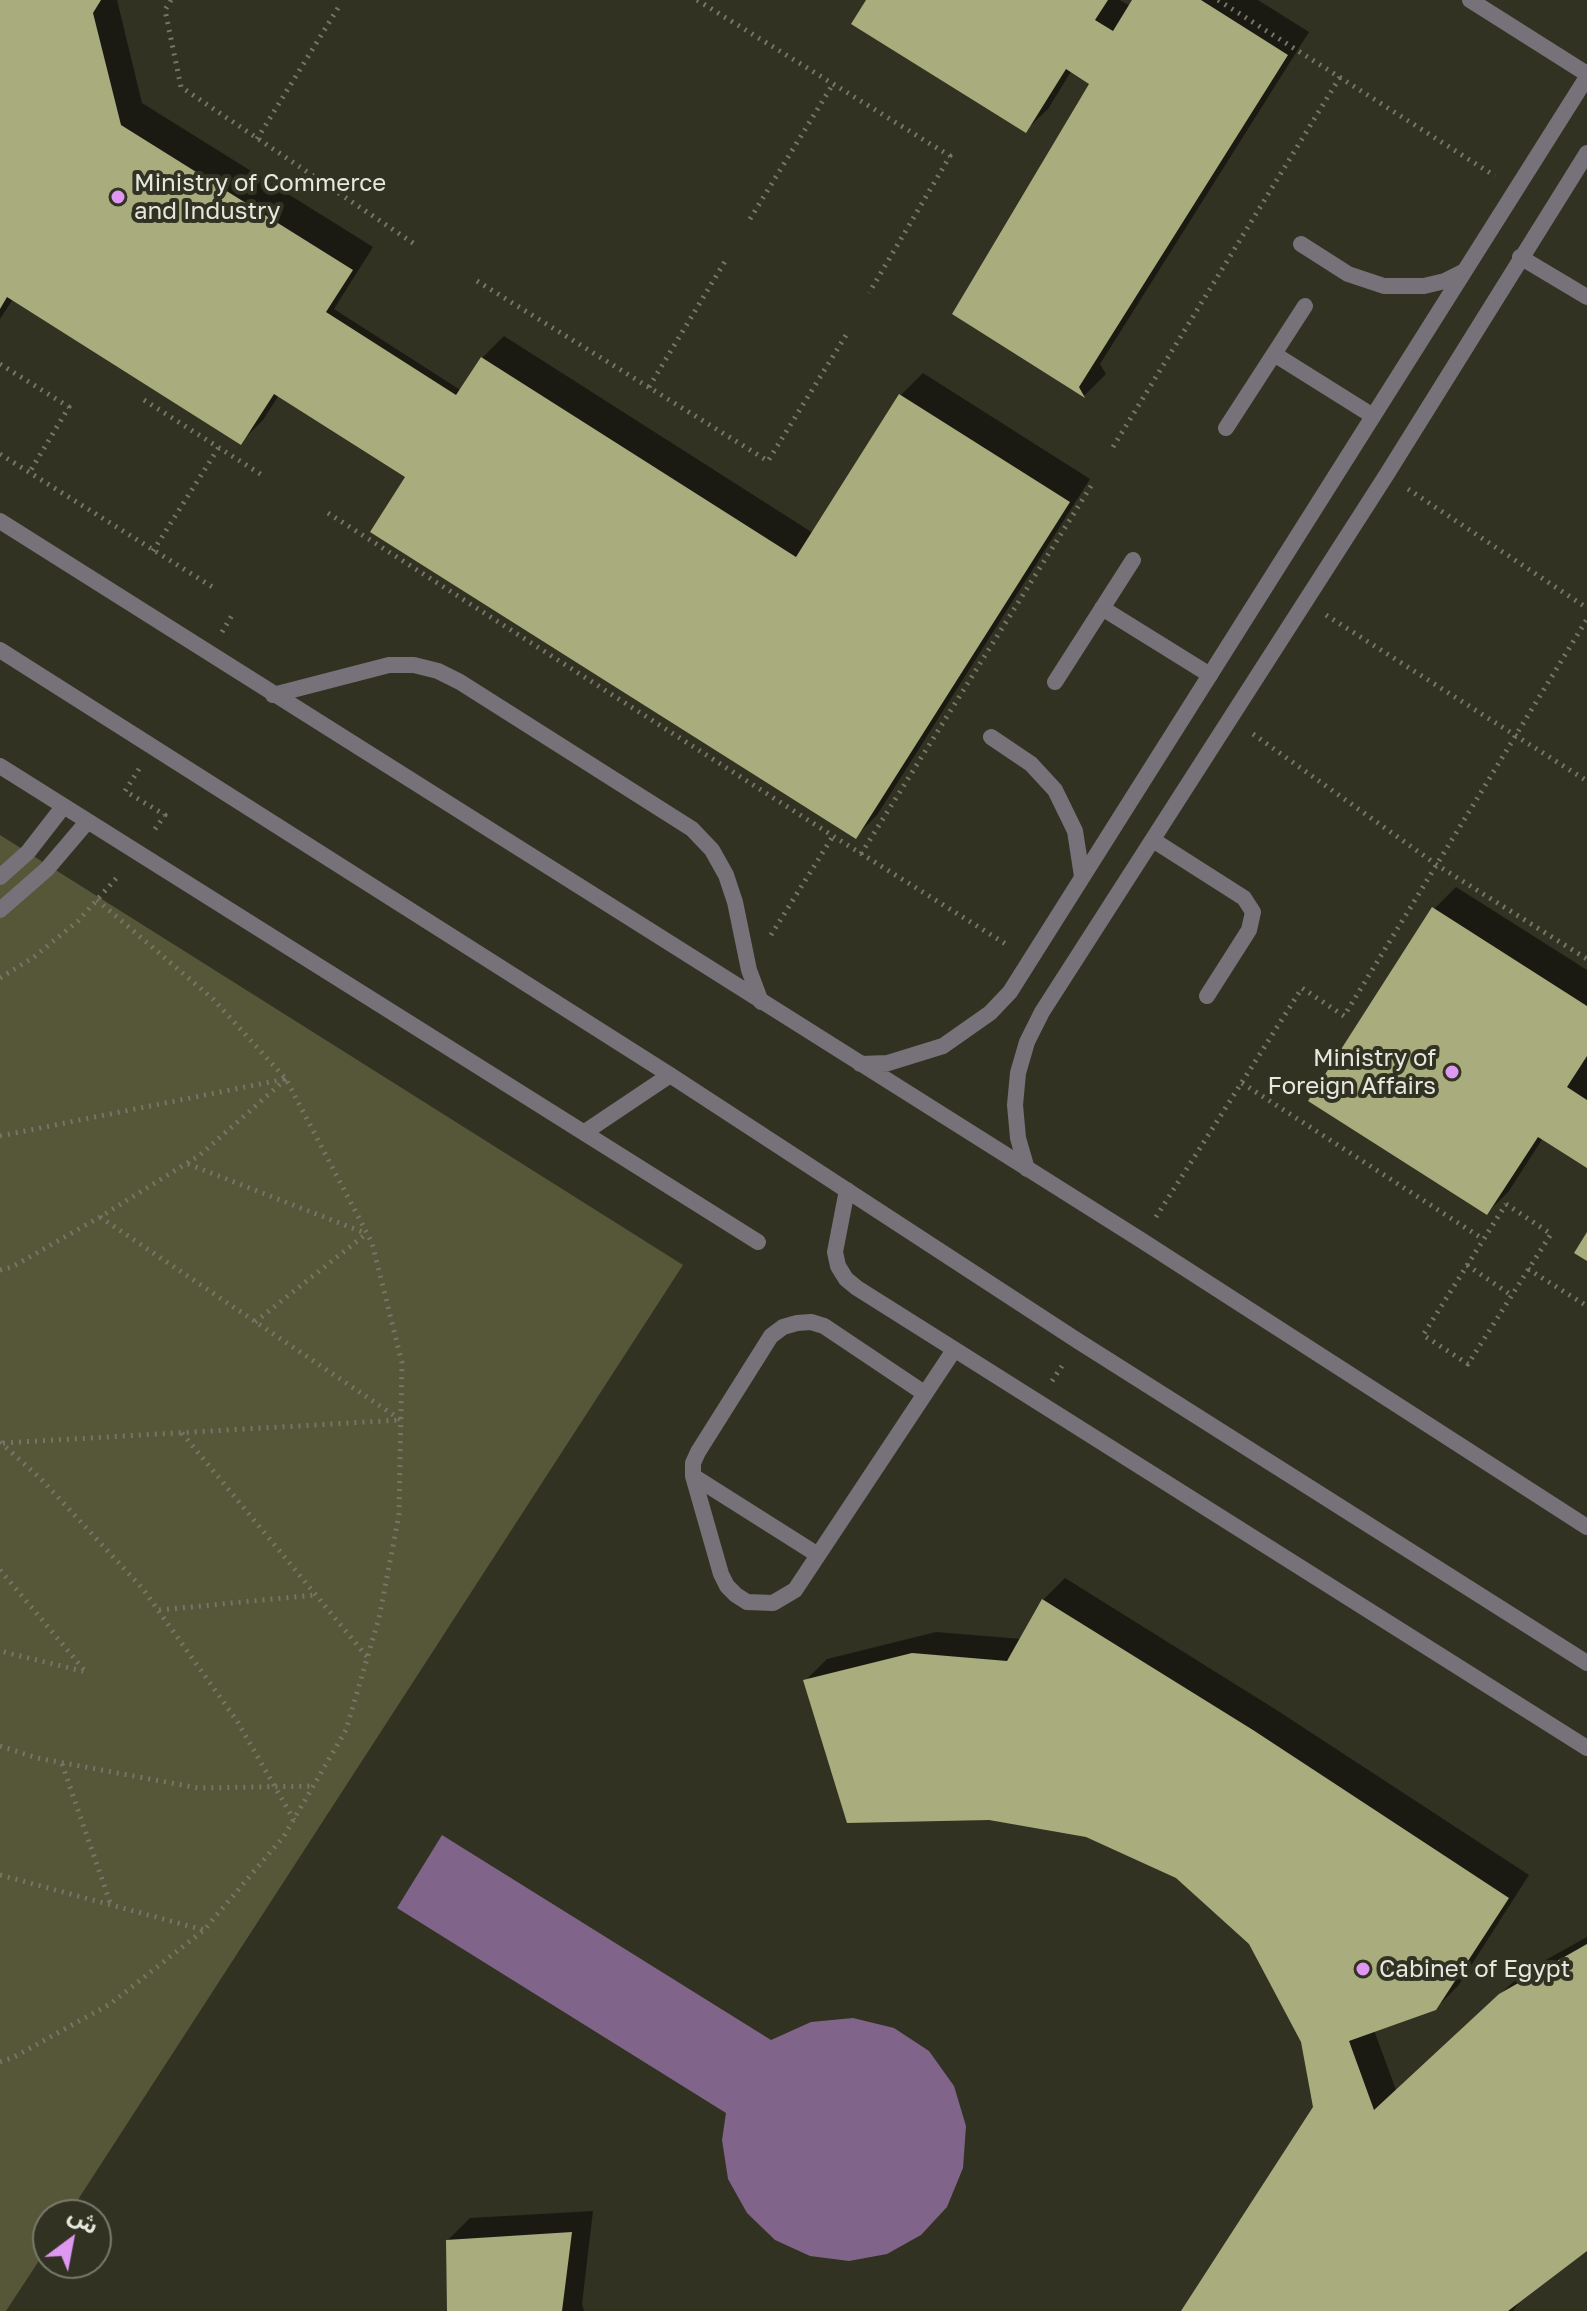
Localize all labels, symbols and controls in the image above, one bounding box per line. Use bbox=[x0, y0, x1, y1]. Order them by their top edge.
place label: Ministry of Commerce and Industry bbox=[134, 169, 386, 225]
marker: Ministry of Commerce and Industry bbox=[109, 188, 127, 206]
place label: Ministry of Foreign Affairs bbox=[1268, 1044, 1436, 1100]
marker: Ministry of Foreign Affairs bbox=[1443, 1063, 1461, 1081]
place label: Cabinet of Egypt bbox=[1379, 1955, 1570, 1983]
marker: Cabinet of Egypt bbox=[1354, 1960, 1372, 1978]
north arrow bbox=[32, 2199, 112, 2279]
text: ش bbox=[64, 2200, 104, 2239]

